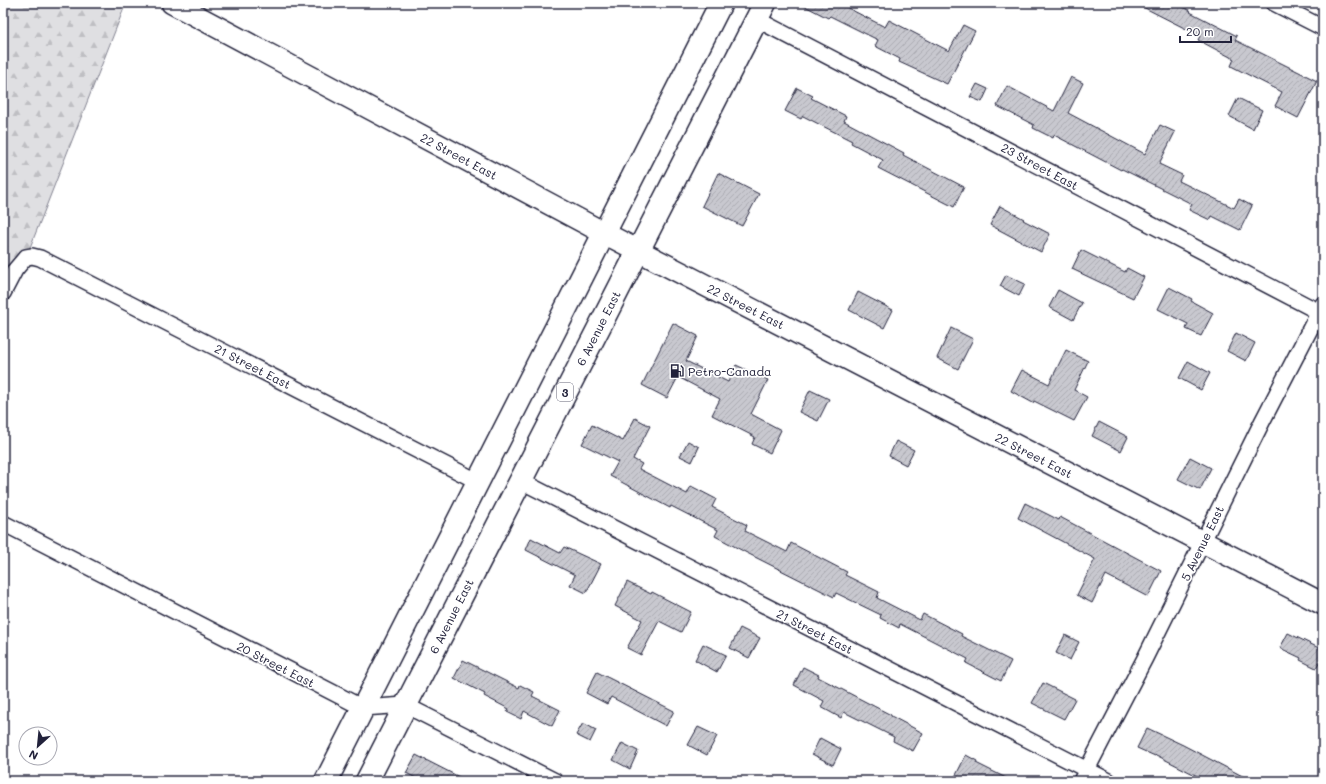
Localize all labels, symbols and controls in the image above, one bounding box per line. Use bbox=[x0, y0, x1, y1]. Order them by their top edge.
scale bar bbox=[1180, 18, 1231, 44]
text: 20 m bbox=[1186, 23, 1214, 39]
street label: 22 Street East bbox=[418, 129, 500, 183]
street label: 23 Street East bbox=[999, 139, 1081, 193]
street label: 22 Street East bbox=[705, 280, 787, 332]
street label: 6 Avenue East bbox=[572, 288, 624, 368]
street label: 21 Street East bbox=[212, 340, 294, 392]
fuel station icon: Petro-Canada bbox=[669, 363, 685, 379]
place label: Petro-Canada bbox=[688, 363, 772, 379]
road number: 3 bbox=[557, 383, 573, 401]
street label: 22 Street East bbox=[993, 429, 1075, 481]
street label: 5 Avenue East bbox=[1177, 503, 1227, 583]
street label: 6 Avenue East bbox=[425, 576, 477, 656]
street label: 21 Street East bbox=[774, 605, 856, 657]
street label: 20 Street East bbox=[234, 637, 318, 691]
north arrow bbox=[18, 726, 58, 766]
text: N bbox=[26, 747, 40, 764]

